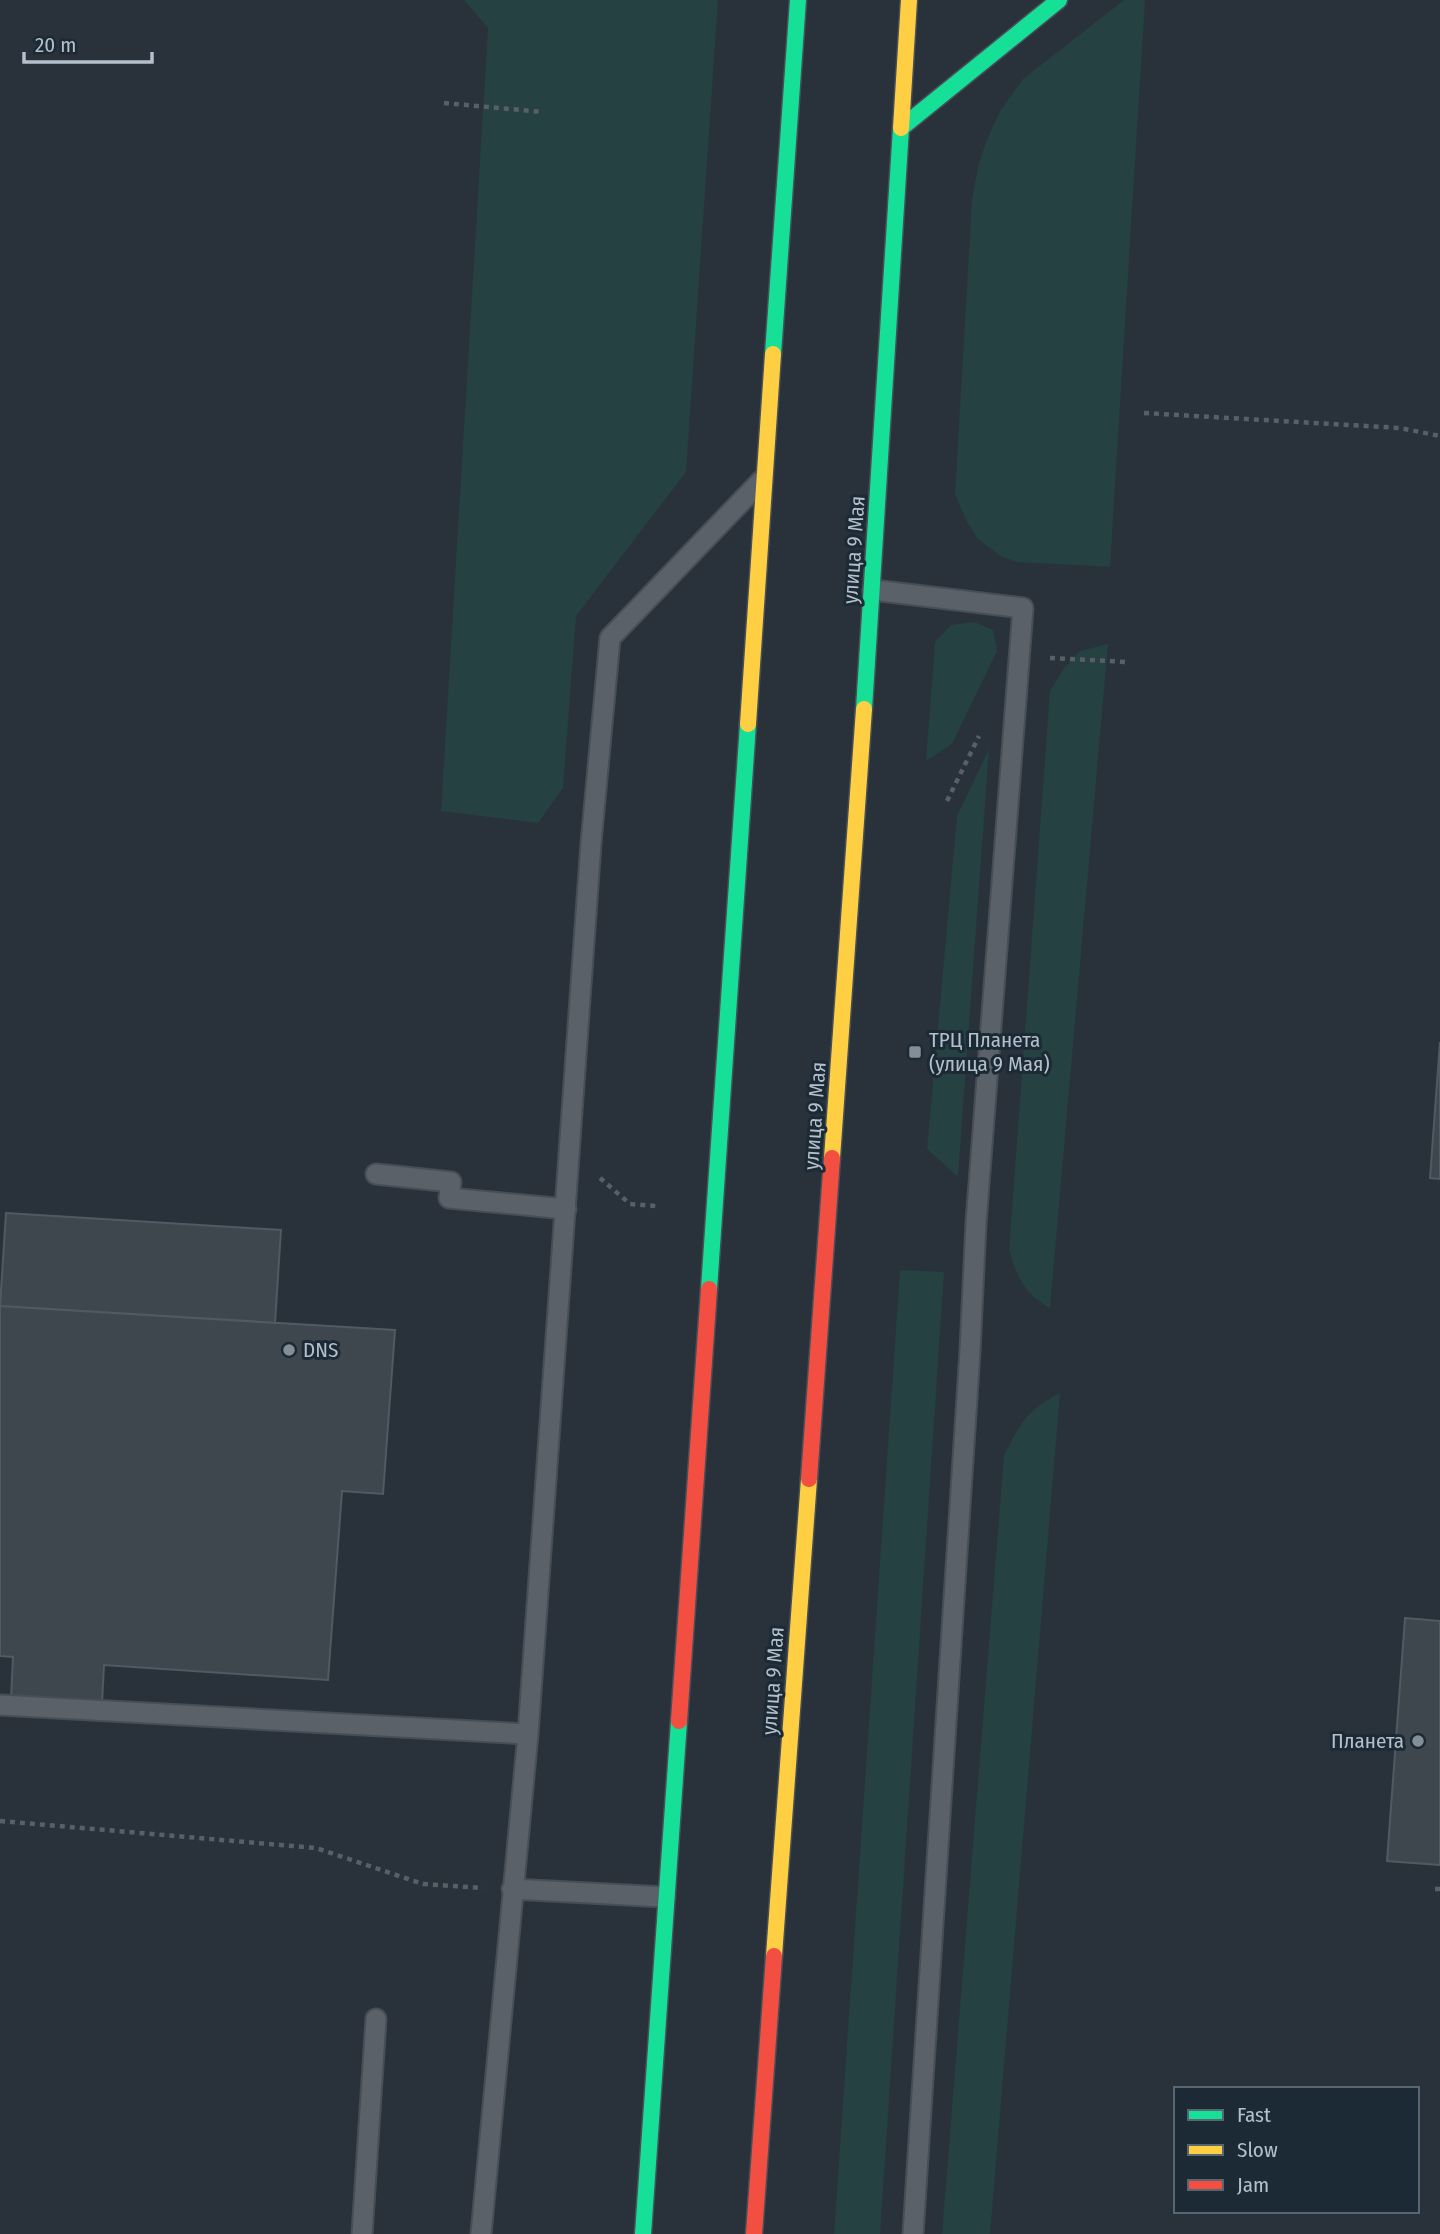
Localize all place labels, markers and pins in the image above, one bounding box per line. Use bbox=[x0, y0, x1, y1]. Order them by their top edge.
place label: ТРЦ Планета (улица 9 Мая) bbox=[929, 1027, 1050, 1077]
marker: ТРЦ Планета (улица 9 Мая) bbox=[907, 1044, 923, 1060]
place label: DNS bbox=[303, 1337, 338, 1363]
marker: DNS bbox=[281, 1342, 297, 1358]
place label: Планета bbox=[1331, 1728, 1404, 1754]
marker: Планета bbox=[1410, 1733, 1426, 1749]

